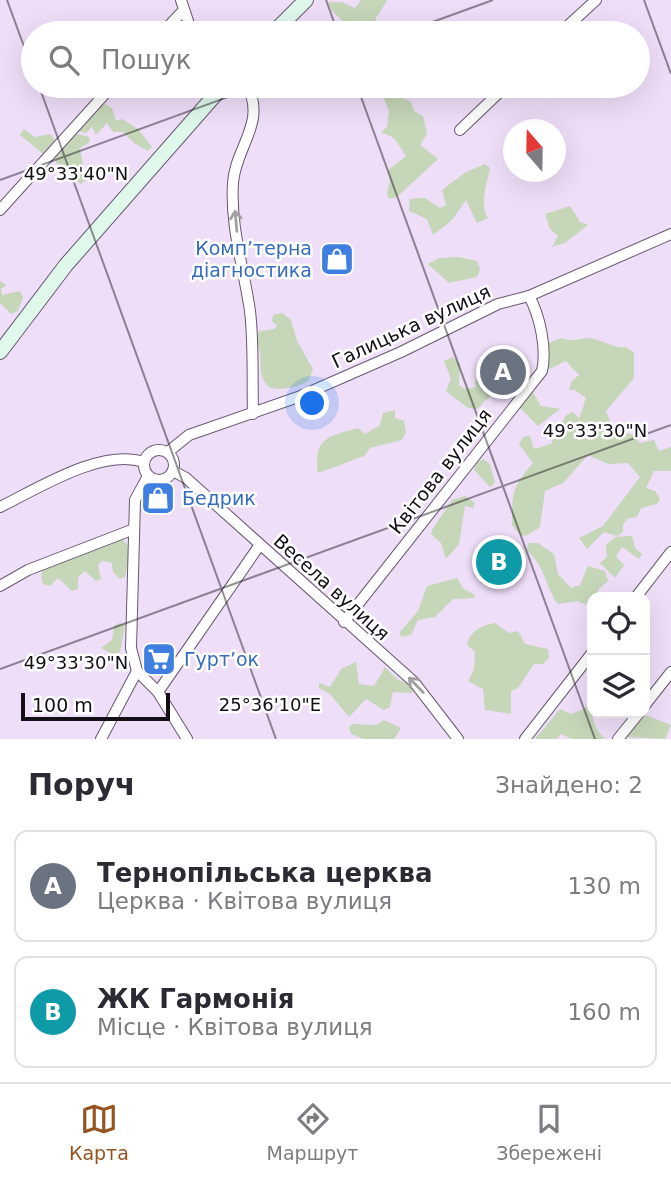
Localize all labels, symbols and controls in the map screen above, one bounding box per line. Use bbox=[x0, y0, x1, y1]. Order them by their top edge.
search box bbox=[21, 21, 650, 98]
icon: search bbox=[45, 41, 83, 79]
text: Пошук bbox=[101, 45, 191, 75]
north arrow bbox=[503, 119, 566, 182]
text: 49°33'40"N bbox=[24, 163, 128, 184]
one-way arrow bbox=[229, 210, 242, 233]
place label: Комп’терна діагностика bbox=[191, 237, 312, 281]
shop icon: Комп’терна діагностика bbox=[318, 240, 356, 278]
street label: Галицька вулиця bbox=[328, 280, 494, 372]
pin: A bbox=[480, 346, 526, 398]
your location bbox=[295, 386, 329, 420]
street label: Квітова вулиця bbox=[384, 404, 496, 538]
text: 49°33'30"N bbox=[543, 420, 647, 441]
shop icon: Бедрик bbox=[139, 479, 177, 517]
place label: Бедрик bbox=[182, 487, 256, 509]
street label: Весела вулиця bbox=[270, 529, 394, 645]
pin: B bbox=[476, 536, 522, 588]
map controls bbox=[587, 592, 650, 718]
button: locate bbox=[587, 592, 650, 655]
supermarket icon: Гурт’ок bbox=[140, 640, 178, 678]
place label: Гурт’ок bbox=[184, 648, 259, 670]
text: 49°33'30"N bbox=[24, 652, 128, 673]
button: layers bbox=[587, 655, 650, 718]
one-way arrow bbox=[408, 676, 424, 694]
scale bar bbox=[21, 690, 170, 722]
text: 100 m bbox=[32, 694, 93, 716]
text: 25°36'10"E bbox=[219, 694, 321, 715]
text: Поруч bbox=[28, 767, 135, 802]
text: Знайдено: 2 bbox=[495, 772, 643, 798]
text: Тернопільська церква bbox=[97, 858, 432, 888]
text: A bbox=[44, 873, 62, 899]
text: 130 m bbox=[567, 873, 641, 899]
text: Церква · Квітова вулиця bbox=[97, 888, 392, 914]
text: ЖК Гармонія bbox=[97, 984, 295, 1014]
text: B bbox=[44, 999, 62, 1025]
text: 160 m bbox=[567, 999, 641, 1025]
text: Місце · Квітова вулиця bbox=[97, 1014, 373, 1040]
tab: Карта bbox=[69, 1100, 129, 1164]
tab: Маршрут bbox=[267, 1100, 358, 1164]
tab: Збережені bbox=[496, 1100, 602, 1164]

